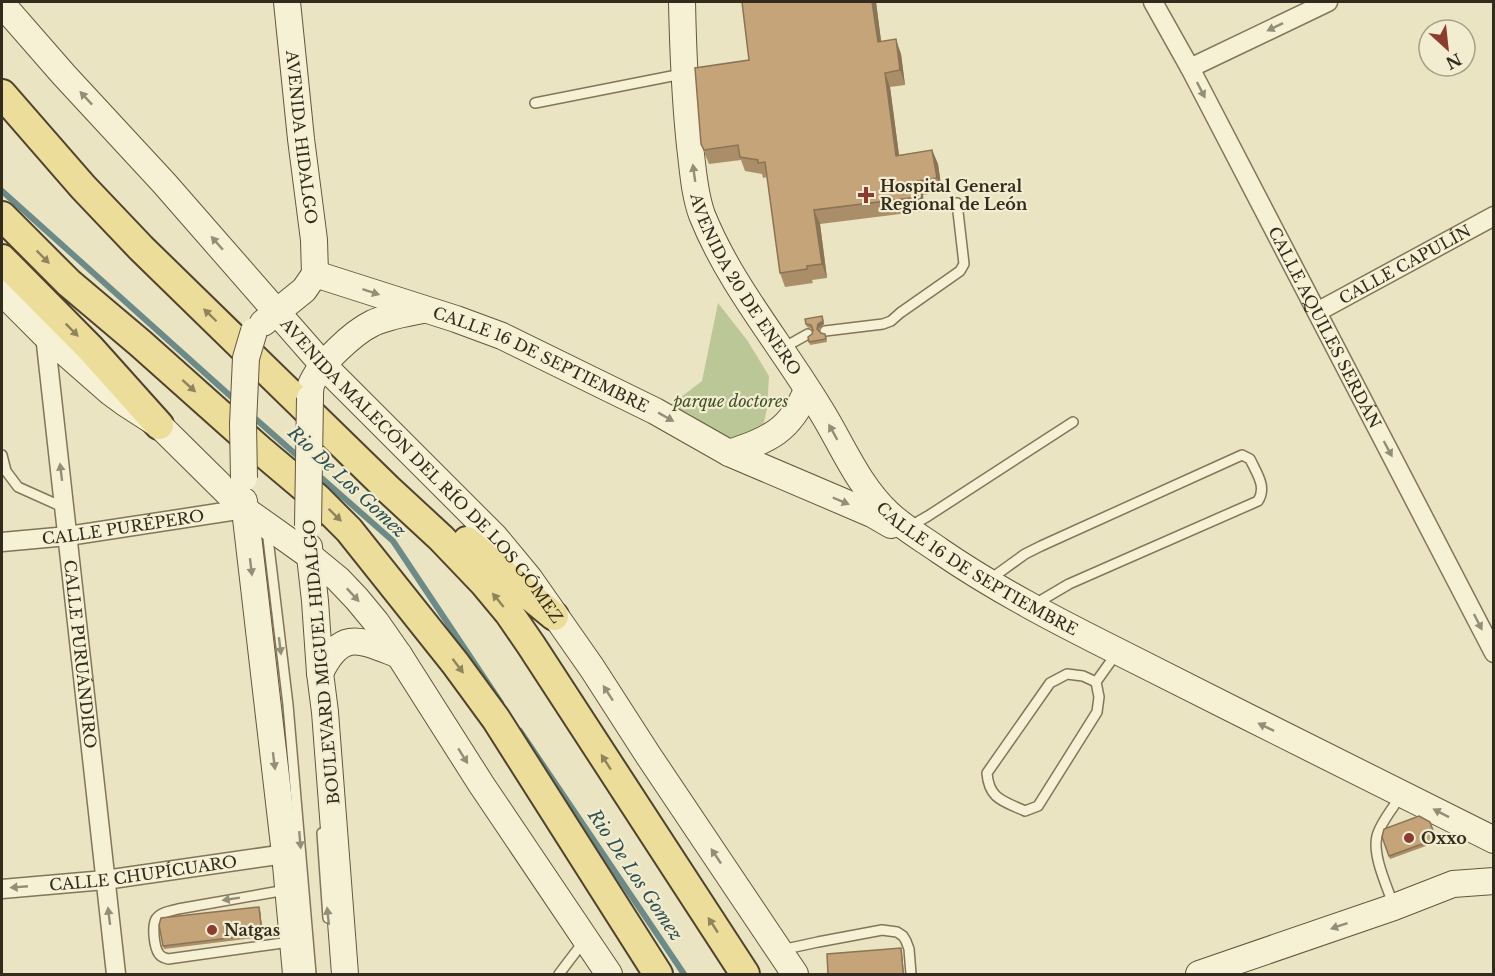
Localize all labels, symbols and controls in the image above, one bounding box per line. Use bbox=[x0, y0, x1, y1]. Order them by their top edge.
north arrow bbox=[1417, 18, 1477, 78]
one-way arrow bbox=[1267, 22, 1284, 31]
street label: AVENIDA HIDALGO bbox=[282, 48, 322, 225]
text: N bbox=[1443, 49, 1465, 74]
one-way arrow bbox=[1196, 82, 1206, 99]
one-way arrow bbox=[80, 91, 93, 106]
one-way arrow bbox=[689, 163, 698, 182]
place label: Hospital General Regional de León bbox=[880, 176, 1028, 214]
marker: Hospital General Regional de León bbox=[857, 186, 875, 204]
street label: AVENIDA 20 DE ENERO bbox=[686, 190, 806, 379]
street label: CALLE CAPULÍN bbox=[1335, 220, 1474, 308]
street label: CALLE AQUILES SERDÁN bbox=[1264, 223, 1385, 432]
one-way arrow bbox=[211, 236, 224, 251]
one-way arrow bbox=[36, 249, 50, 264]
one-way arrow bbox=[362, 288, 380, 297]
street label: CALLE 16 DE SEPTIEMBRE bbox=[431, 302, 652, 416]
one-way arrow bbox=[204, 309, 218, 323]
street label: AVENIDA MALECÓN DEL RÍO DE LOS GÓMEZ bbox=[276, 313, 567, 627]
one-way arrow bbox=[65, 323, 79, 337]
one-way arrow bbox=[181, 379, 196, 392]
park label: parque doctores bbox=[672, 391, 788, 411]
one-way arrow bbox=[657, 412, 674, 422]
water label: Rio De Los Gomez bbox=[283, 421, 411, 542]
one-way arrow bbox=[828, 423, 838, 440]
one-way arrow bbox=[1383, 441, 1393, 458]
one-way arrow bbox=[56, 462, 65, 481]
one-way arrow bbox=[832, 497, 850, 506]
street label: CALLE 16 DE SEPTIEMBRE bbox=[872, 497, 1081, 639]
street label: CALLE PURÉPERO bbox=[41, 505, 206, 548]
one-way arrow bbox=[327, 508, 341, 522]
street label: BOULEVARD MIGUEL HIDALGO bbox=[299, 518, 343, 806]
one-way arrow bbox=[246, 558, 256, 577]
street label: CALLE PURUÁNDIRO bbox=[60, 559, 101, 749]
one-way arrow bbox=[346, 588, 360, 602]
one-way arrow bbox=[492, 593, 505, 608]
one-way arrow bbox=[1473, 614, 1483, 631]
one-way arrow bbox=[276, 636, 285, 655]
one-way arrow bbox=[452, 658, 464, 674]
one-way arrow bbox=[603, 685, 614, 702]
one-way arrow bbox=[1258, 722, 1275, 731]
one-way arrow bbox=[457, 748, 468, 764]
one-way arrow bbox=[269, 752, 279, 771]
one-way arrow bbox=[601, 754, 612, 770]
water label: Rio De Los Gomez bbox=[582, 804, 687, 945]
one-way arrow bbox=[1433, 809, 1450, 818]
place label: Oxxo bbox=[1421, 828, 1467, 848]
one-way arrow bbox=[295, 830, 305, 849]
marker: Oxxo bbox=[1402, 831, 1416, 845]
one-way arrow bbox=[711, 848, 722, 864]
street label: CALLE CHUPÍCUARO bbox=[48, 851, 238, 895]
one-way arrow bbox=[9, 882, 28, 892]
one-way arrow bbox=[221, 895, 240, 904]
one-way arrow bbox=[104, 907, 114, 926]
one-way arrow bbox=[323, 907, 333, 926]
one-way arrow bbox=[707, 918, 719, 934]
place label: Natgas bbox=[224, 920, 280, 940]
one-way arrow bbox=[1330, 922, 1348, 932]
marker: Natgas bbox=[205, 923, 219, 937]

